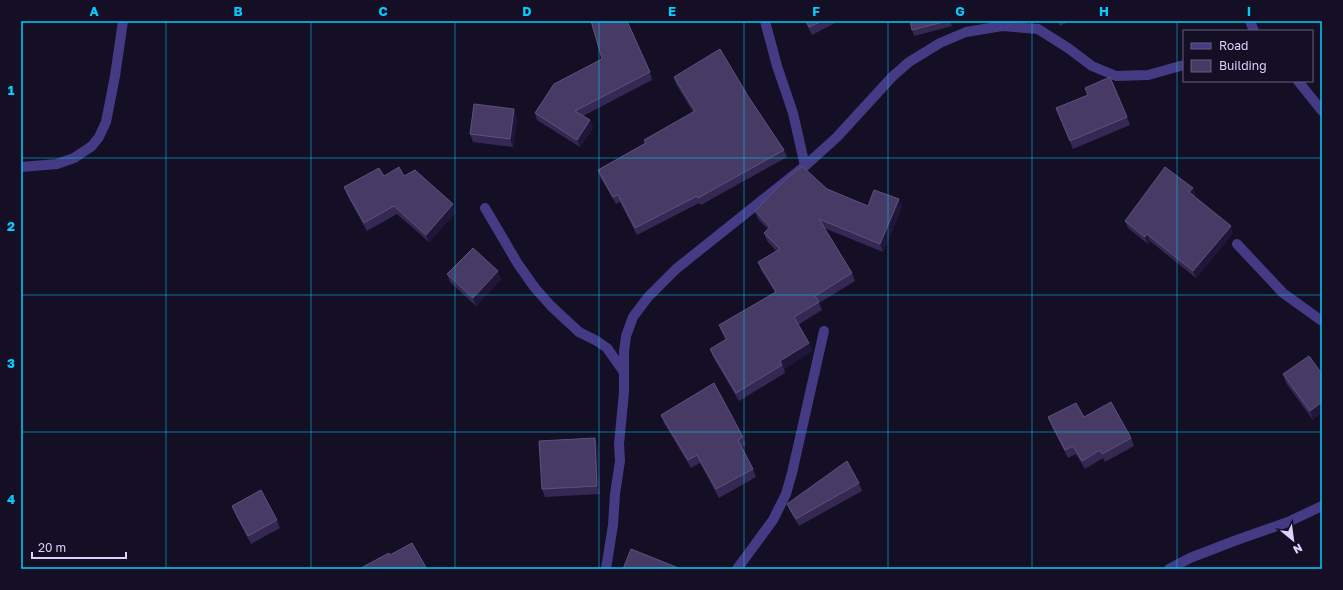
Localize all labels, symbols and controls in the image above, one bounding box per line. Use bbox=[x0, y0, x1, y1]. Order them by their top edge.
text: A bbox=[89, 3, 99, 19]
text: B bbox=[233, 3, 243, 19]
text: C bbox=[378, 3, 388, 19]
text: D bbox=[522, 3, 532, 19]
text: E bbox=[668, 3, 676, 19]
text: F bbox=[812, 3, 820, 19]
text: G bbox=[955, 3, 965, 19]
text: H bbox=[1099, 3, 1109, 19]
text: I bbox=[1247, 3, 1251, 19]
legend bbox=[1183, 30, 1313, 82]
text: Road bbox=[1219, 38, 1248, 53]
text: Building bbox=[1219, 58, 1267, 73]
text: 1 bbox=[8, 82, 15, 98]
text: 2 bbox=[7, 218, 15, 234]
text: 3 bbox=[7, 355, 15, 371]
text: 4 bbox=[7, 491, 15, 507]
north arrow bbox=[1273, 520, 1313, 560]
scale bar bbox=[32, 534, 126, 560]
text: 20 m bbox=[38, 540, 66, 555]
text: N bbox=[1291, 541, 1305, 557]

